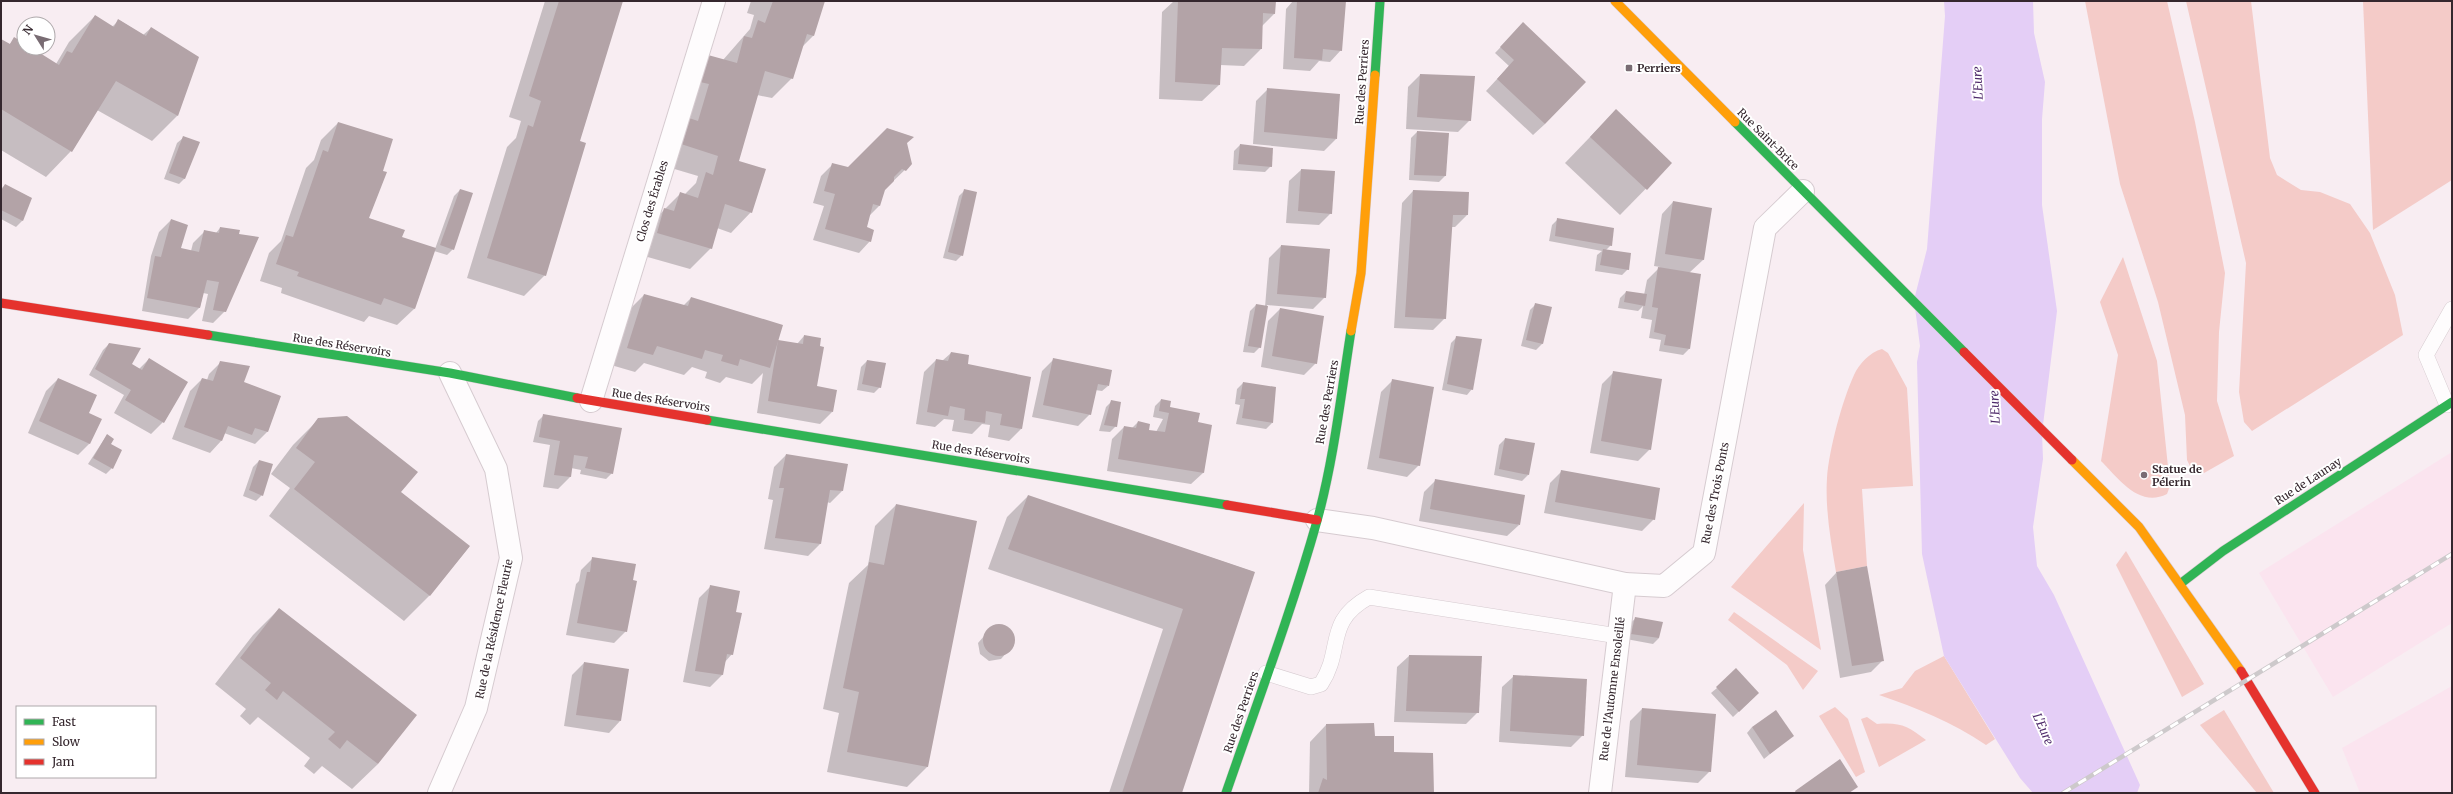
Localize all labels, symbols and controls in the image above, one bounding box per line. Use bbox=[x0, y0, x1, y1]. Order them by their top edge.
north arrow bbox=[16, 16, 56, 56]
text: N bbox=[20, 22, 36, 38]
street label: Rue des Perriers bbox=[1352, 39, 1372, 125]
place label: Perriers bbox=[1637, 61, 1681, 75]
marker: Perriers bbox=[1624, 63, 1634, 73]
water label: L'Eure bbox=[1969, 66, 1986, 100]
street label: Rue Saint-Brice bbox=[1734, 105, 1802, 173]
street label: Clos des Érables bbox=[633, 159, 671, 243]
street label: Rue des Réservoirs bbox=[292, 330, 392, 360]
street label: Rue des Perriers bbox=[1313, 359, 1341, 445]
street label: Rue des Réservoirs bbox=[611, 385, 711, 415]
water label: L'Eure bbox=[1986, 390, 2003, 424]
street label: Rue des Réservoirs bbox=[931, 437, 1031, 467]
street label: Rue des Trois Ponts bbox=[1698, 441, 1732, 545]
street label: Rue de Launay bbox=[2272, 454, 2345, 508]
place label: Statue de Pélerin bbox=[2152, 462, 2202, 489]
marker: Statue de Pélerin bbox=[2139, 470, 2149, 480]
street label: Rue de la Résidence Fleurie bbox=[472, 558, 516, 700]
street label: Rue de l'Automne Ensoleillé bbox=[1596, 616, 1628, 762]
street label: Rue des Perriers bbox=[1220, 669, 1262, 755]
legend bbox=[16, 706, 156, 778]
water label: L'Eure bbox=[2030, 711, 2057, 747]
text: Fast bbox=[52, 714, 76, 729]
text: Slow bbox=[52, 734, 81, 749]
text: Jam bbox=[51, 754, 75, 769]

